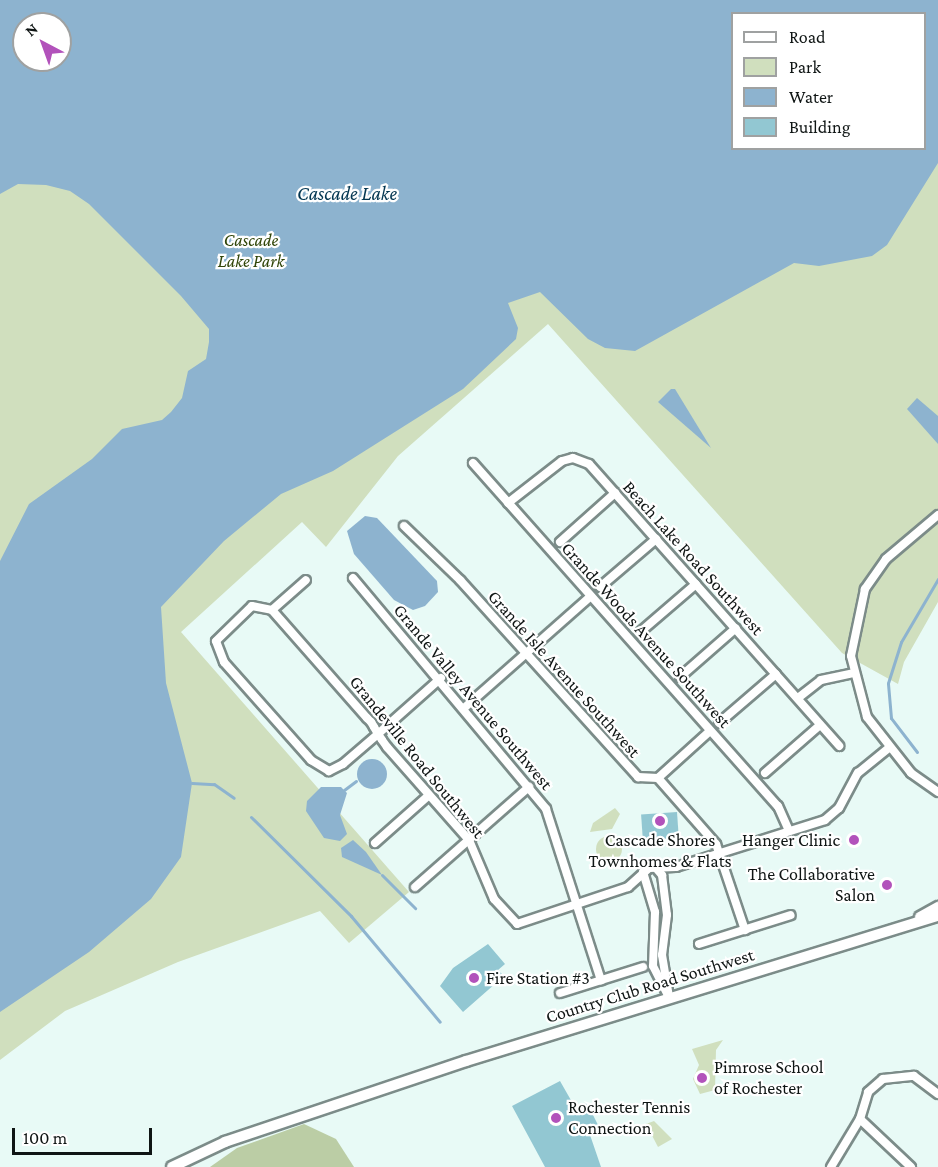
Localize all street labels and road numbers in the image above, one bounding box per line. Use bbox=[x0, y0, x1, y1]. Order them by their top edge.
street label: Beach Lake Road Southwest bbox=[618, 476, 768, 640]
street label: Grande Woods Avenue Southwest bbox=[557, 538, 735, 732]
street label: Grande Isle Avenue Southwest bbox=[483, 586, 645, 762]
street label: Grande Valley Avenue Southwest bbox=[389, 600, 557, 794]
street label: Grandeville Road Southwest bbox=[345, 671, 489, 843]
street label: Country Club Road Southwest bbox=[543, 944, 757, 1028]

